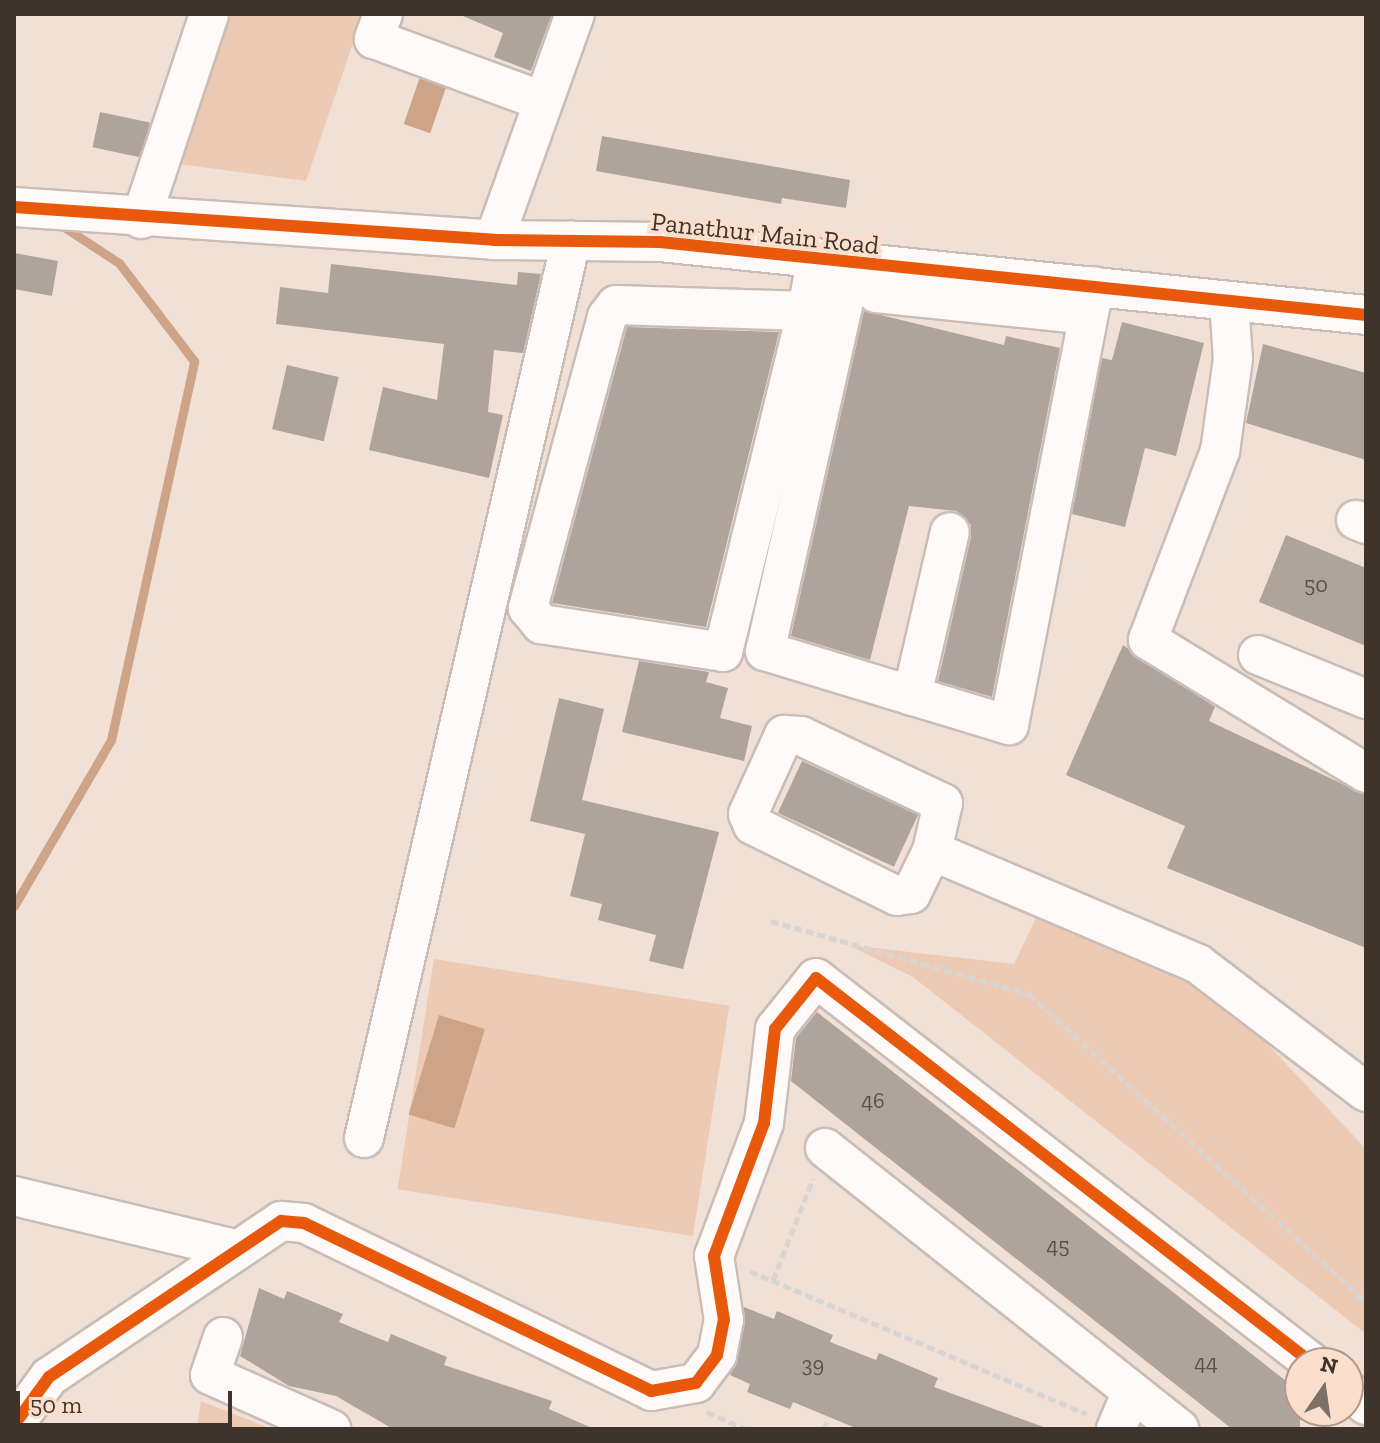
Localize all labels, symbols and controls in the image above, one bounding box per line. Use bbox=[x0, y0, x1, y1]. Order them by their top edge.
street label: Panathur Main Road bbox=[649, 206, 881, 262]
house number: 50 bbox=[1304, 572, 1328, 598]
house number: 46 bbox=[861, 1088, 885, 1114]
house number: 45 bbox=[1046, 1233, 1070, 1259]
north arrow bbox=[1284, 1347, 1364, 1427]
house number: 44 bbox=[1194, 1350, 1218, 1376]
text: N bbox=[1318, 1350, 1340, 1380]
house number: 39 bbox=[802, 1352, 824, 1378]
scale bar bbox=[20, 1375, 236, 1425]
text: 50 m bbox=[30, 1390, 82, 1419]

